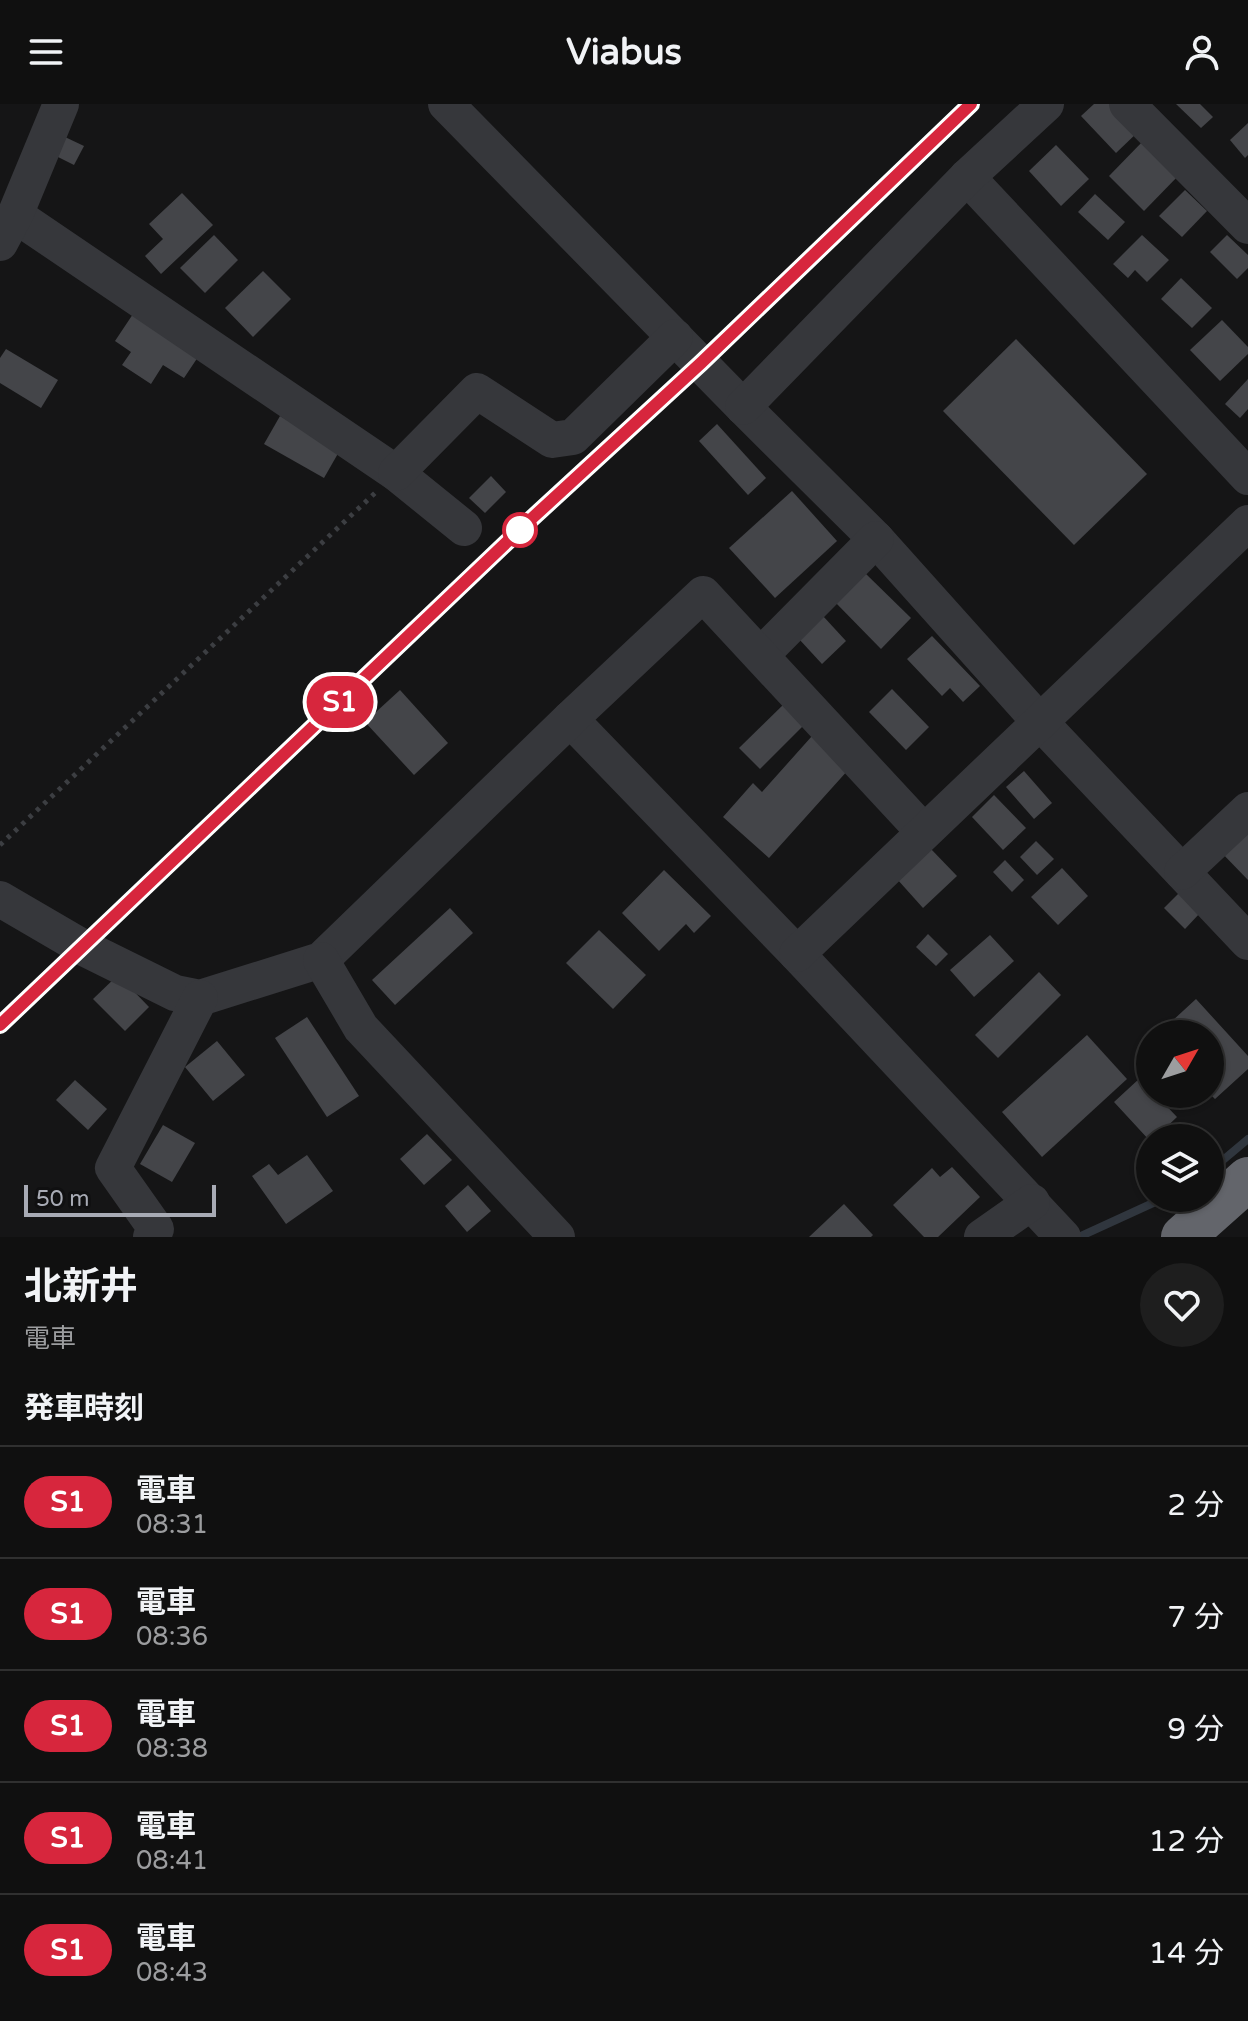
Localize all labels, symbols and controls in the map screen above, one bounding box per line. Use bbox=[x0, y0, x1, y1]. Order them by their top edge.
icon: menu bbox=[24, 30, 68, 74]
icon: person bbox=[1180, 30, 1224, 74]
text: Viabus bbox=[566, 31, 682, 74]
unlabelled marker bbox=[503, 513, 537, 547]
line badge: S1 bbox=[304, 676, 376, 728]
text: S1 bbox=[323, 685, 357, 719]
north arrow bbox=[1136, 1020, 1224, 1108]
map controls bbox=[1136, 1020, 1224, 1212]
button: layers bbox=[1136, 1124, 1224, 1212]
scale bar bbox=[24, 1181, 216, 1217]
text: 50 m bbox=[36, 1186, 90, 1212]
button: heart bbox=[1140, 1263, 1224, 1347]
text: 北新井 bbox=[24, 1264, 138, 1310]
text: 電車 bbox=[24, 1323, 76, 1354]
text: 発車時刻 bbox=[24, 1390, 144, 1427]
text: 電車 bbox=[136, 1472, 196, 1509]
text: S1 bbox=[51, 1485, 85, 1519]
text: 2 分 bbox=[1167, 1487, 1224, 1524]
text: 08:31 bbox=[136, 1509, 208, 1540]
text: 電車 bbox=[136, 1584, 196, 1621]
text: S1 bbox=[51, 1597, 85, 1631]
text: 7 分 bbox=[1167, 1599, 1224, 1636]
text: 08:36 bbox=[136, 1621, 208, 1652]
text: 電車 bbox=[136, 1696, 196, 1733]
text: S1 bbox=[51, 1709, 85, 1743]
text: 9 分 bbox=[1167, 1711, 1224, 1748]
text: 08:38 bbox=[136, 1733, 208, 1764]
text: 電車 bbox=[136, 1808, 196, 1845]
text: S1 bbox=[51, 1821, 85, 1855]
text: 12 分 bbox=[1149, 1823, 1224, 1860]
text: 08:41 bbox=[136, 1845, 208, 1876]
text: 電車 bbox=[136, 1920, 196, 1957]
text: S1 bbox=[51, 1933, 85, 1967]
text: 14 分 bbox=[1149, 1935, 1224, 1972]
text: 08:43 bbox=[136, 1957, 208, 1988]

